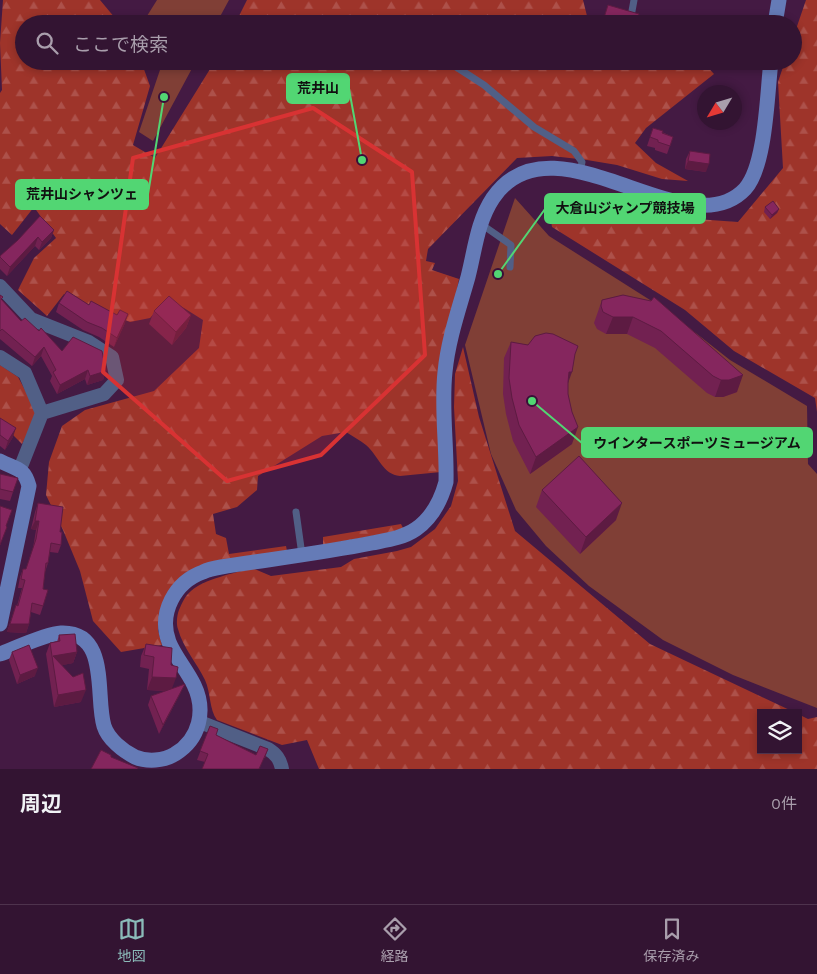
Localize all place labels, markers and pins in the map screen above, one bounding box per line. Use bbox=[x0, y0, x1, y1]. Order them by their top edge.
callout: 荒井山 bbox=[287, 74, 349, 103]
callout: 荒井山シャンツェ bbox=[16, 180, 148, 209]
callout: 大倉山ジャンプ競技場 bbox=[545, 194, 705, 223]
callout: ウインタースポーツミュージアム bbox=[582, 428, 812, 457]

